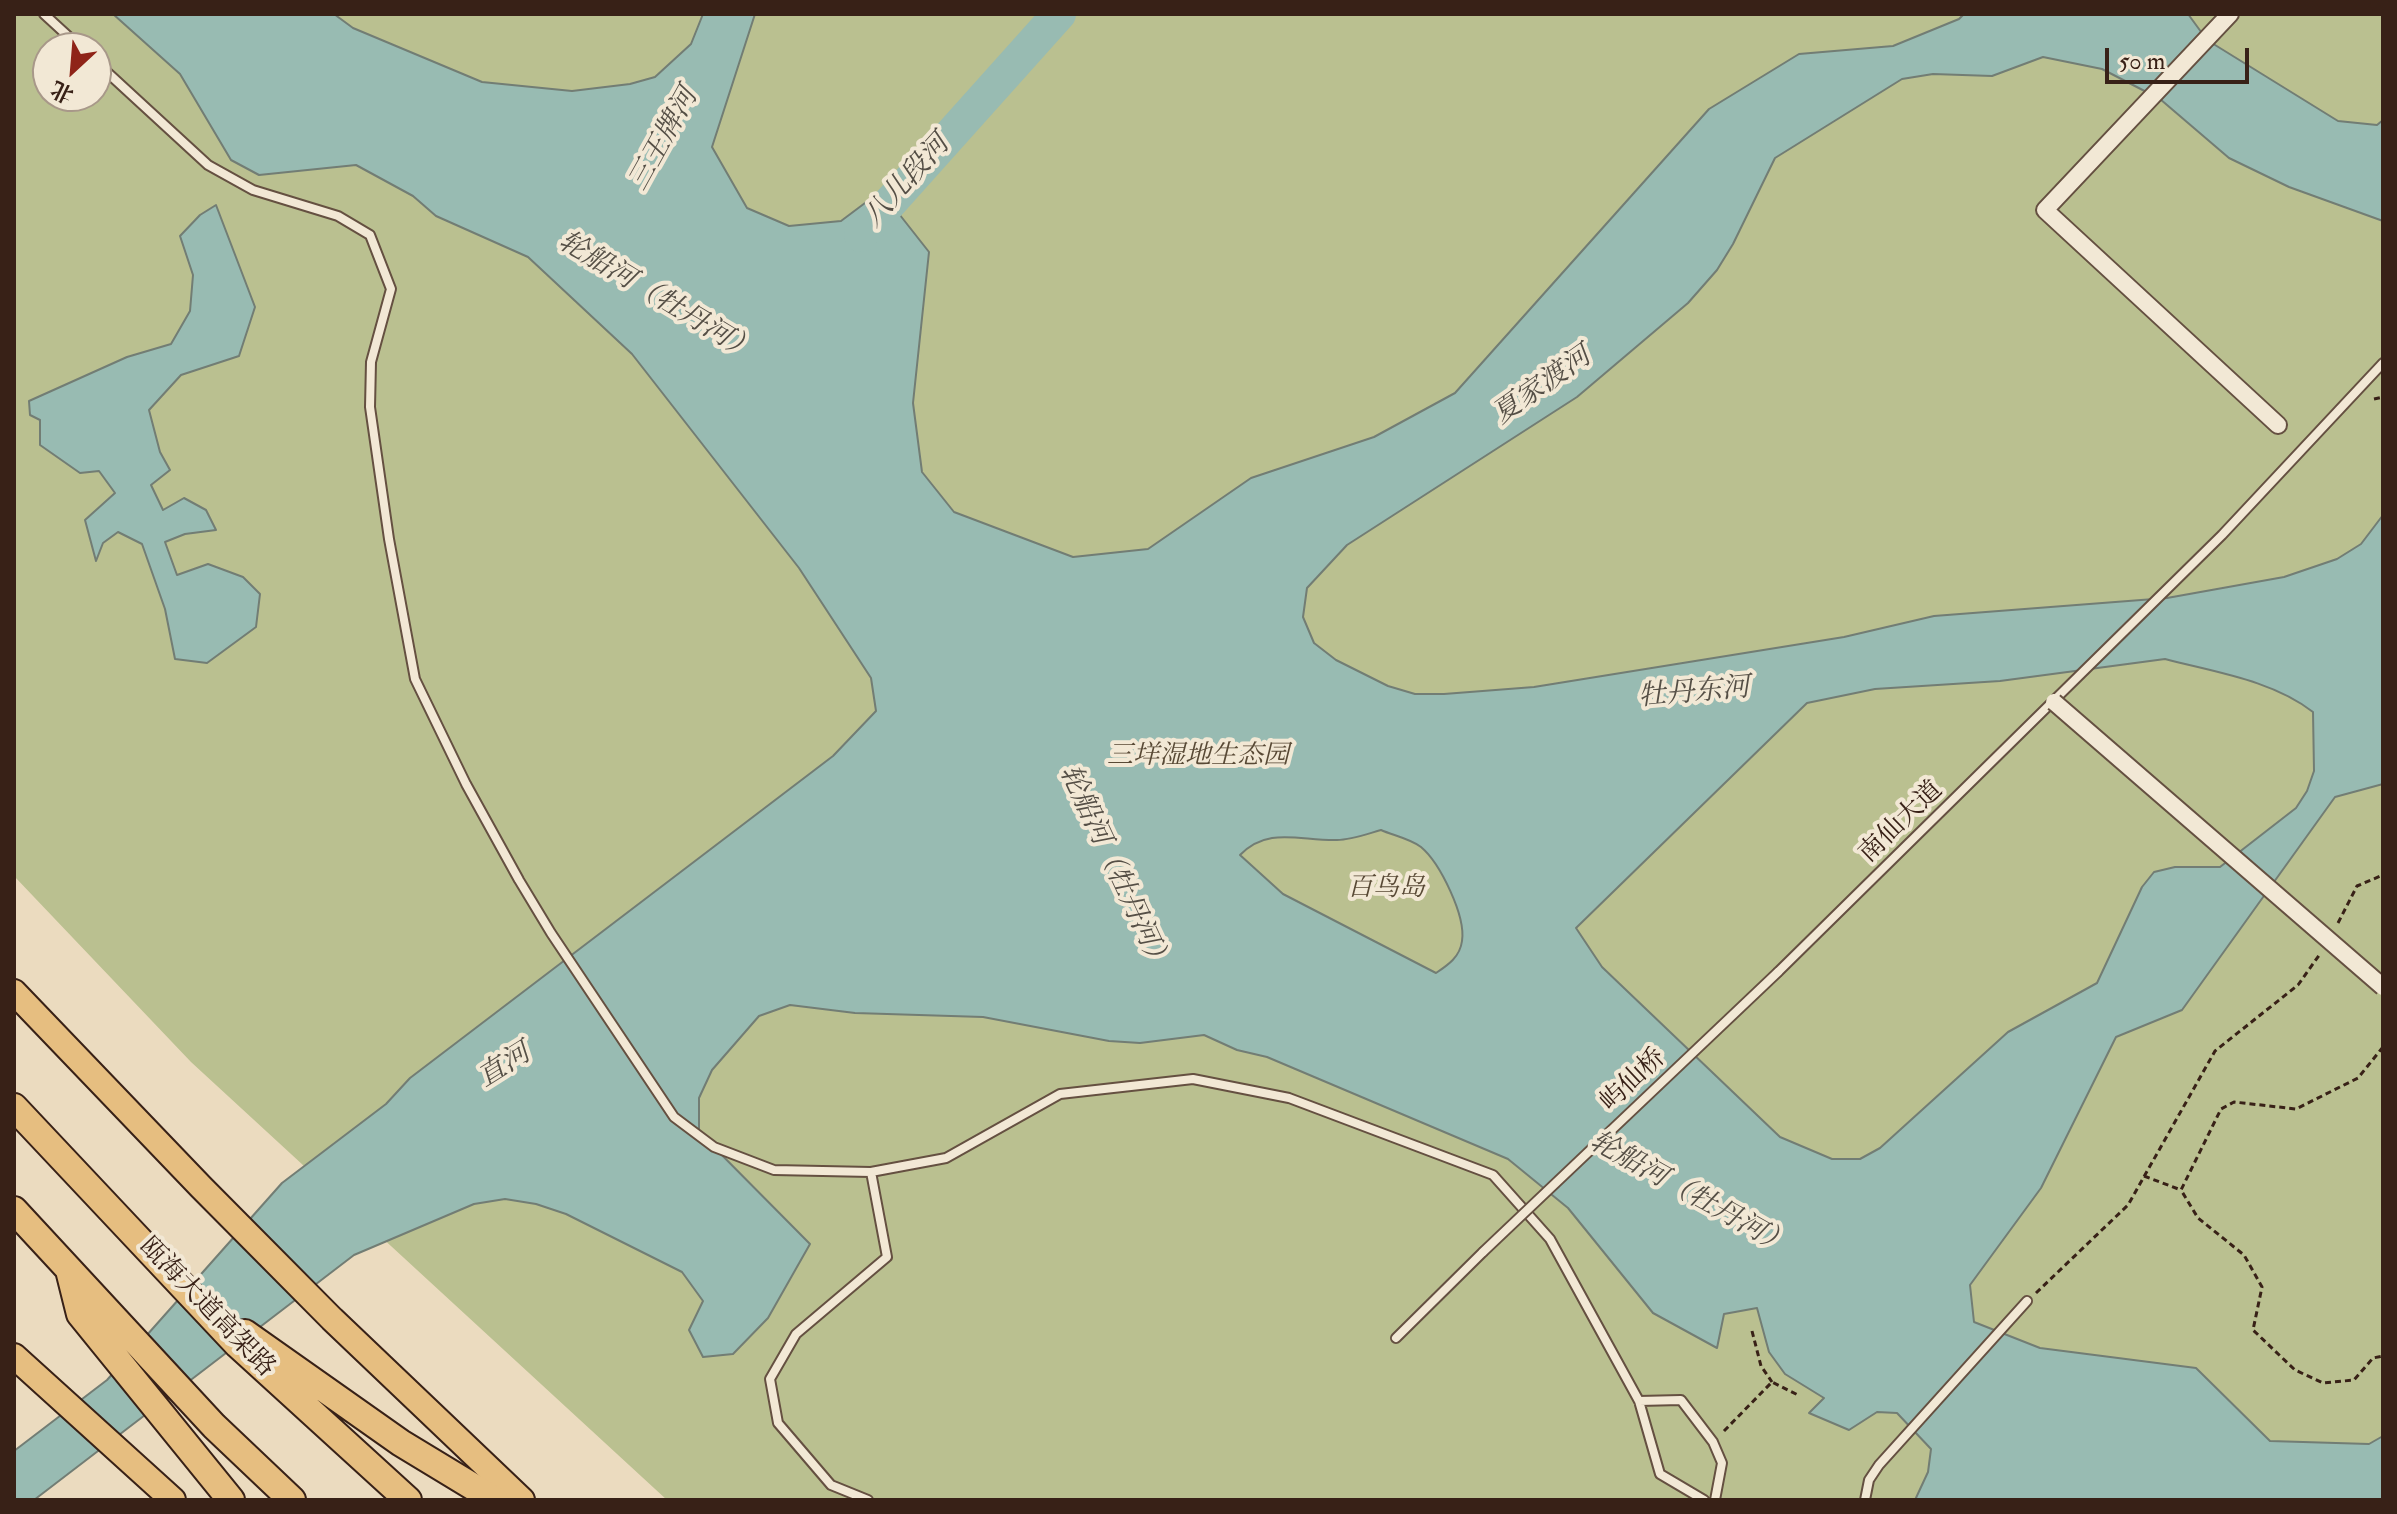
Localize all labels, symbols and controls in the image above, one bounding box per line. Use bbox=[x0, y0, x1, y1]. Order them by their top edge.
north arrow bbox=[32, 32, 112, 112]
scale bar bbox=[2109, 32, 2253, 82]
text: 50 m bbox=[2119, 46, 2165, 77]
text: 北 bbox=[46, 74, 78, 109]
water label: 三王牌河 bbox=[623, 83, 707, 197]
water label: 八儿段河 bbox=[858, 129, 958, 235]
water label: 轮船河（牡丹河） bbox=[551, 226, 761, 370]
water label: 夏家渡河 bbox=[1487, 341, 1599, 433]
water label: 牡丹东河 bbox=[1637, 672, 1751, 716]
park label: 三垟湿地生态园 bbox=[1107, 741, 1289, 773]
water label: 轮船河（牡丹河） bbox=[1050, 760, 1176, 978]
street label: 南仙大道 bbox=[1854, 776, 1950, 870]
park label: 百鸟岛 bbox=[1347, 873, 1425, 905]
water label: 直河 bbox=[472, 1038, 538, 1096]
street label: 屿仙桥 bbox=[1595, 1043, 1673, 1119]
water label: 轮船河（牡丹河） bbox=[1583, 1126, 1795, 1264]
street label: 瓯海大道高架路 bbox=[132, 1232, 280, 1384]

